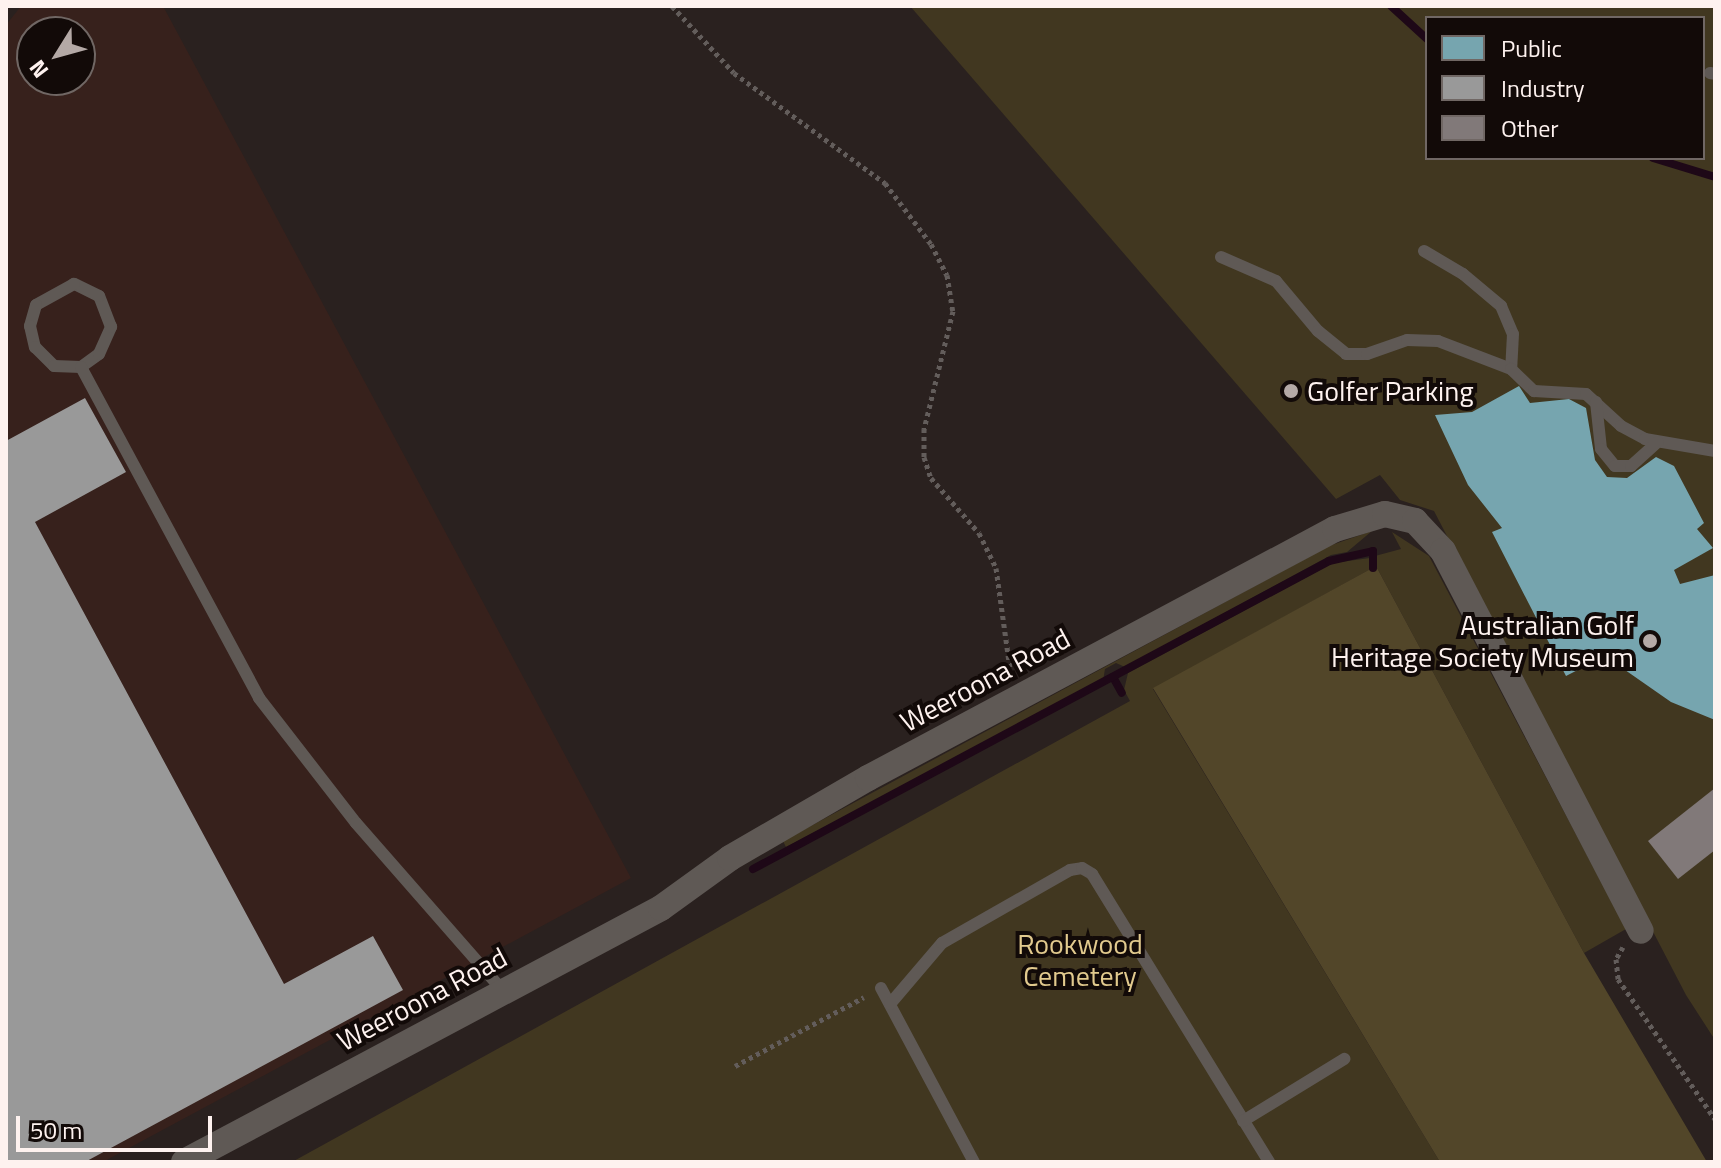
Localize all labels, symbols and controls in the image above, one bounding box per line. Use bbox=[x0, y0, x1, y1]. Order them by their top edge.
north arrow bbox=[16, 16, 96, 96]
legend bbox=[1425, 16, 1705, 160]
text: Public bbox=[1501, 30, 1562, 66]
text: N bbox=[20, 53, 57, 86]
text: Industry bbox=[1501, 70, 1585, 106]
text: Other bbox=[1501, 110, 1559, 146]
place label: Golfer Parking bbox=[1307, 374, 1474, 408]
marker: Golfer Parking bbox=[1282, 382, 1300, 400]
place label: Australian Golf Heritage Society Museum bbox=[1331, 608, 1634, 674]
street label: Weeroona Road bbox=[894, 621, 1076, 739]
marker: Australian Golf Heritage Society Museum bbox=[1641, 632, 1659, 650]
park label: Rookwood Cemetery bbox=[1017, 927, 1143, 993]
street label: Weeroona Road bbox=[331, 940, 513, 1058]
scale bar bbox=[20, 1100, 216, 1150]
text: 50 m bbox=[30, 1112, 82, 1148]

